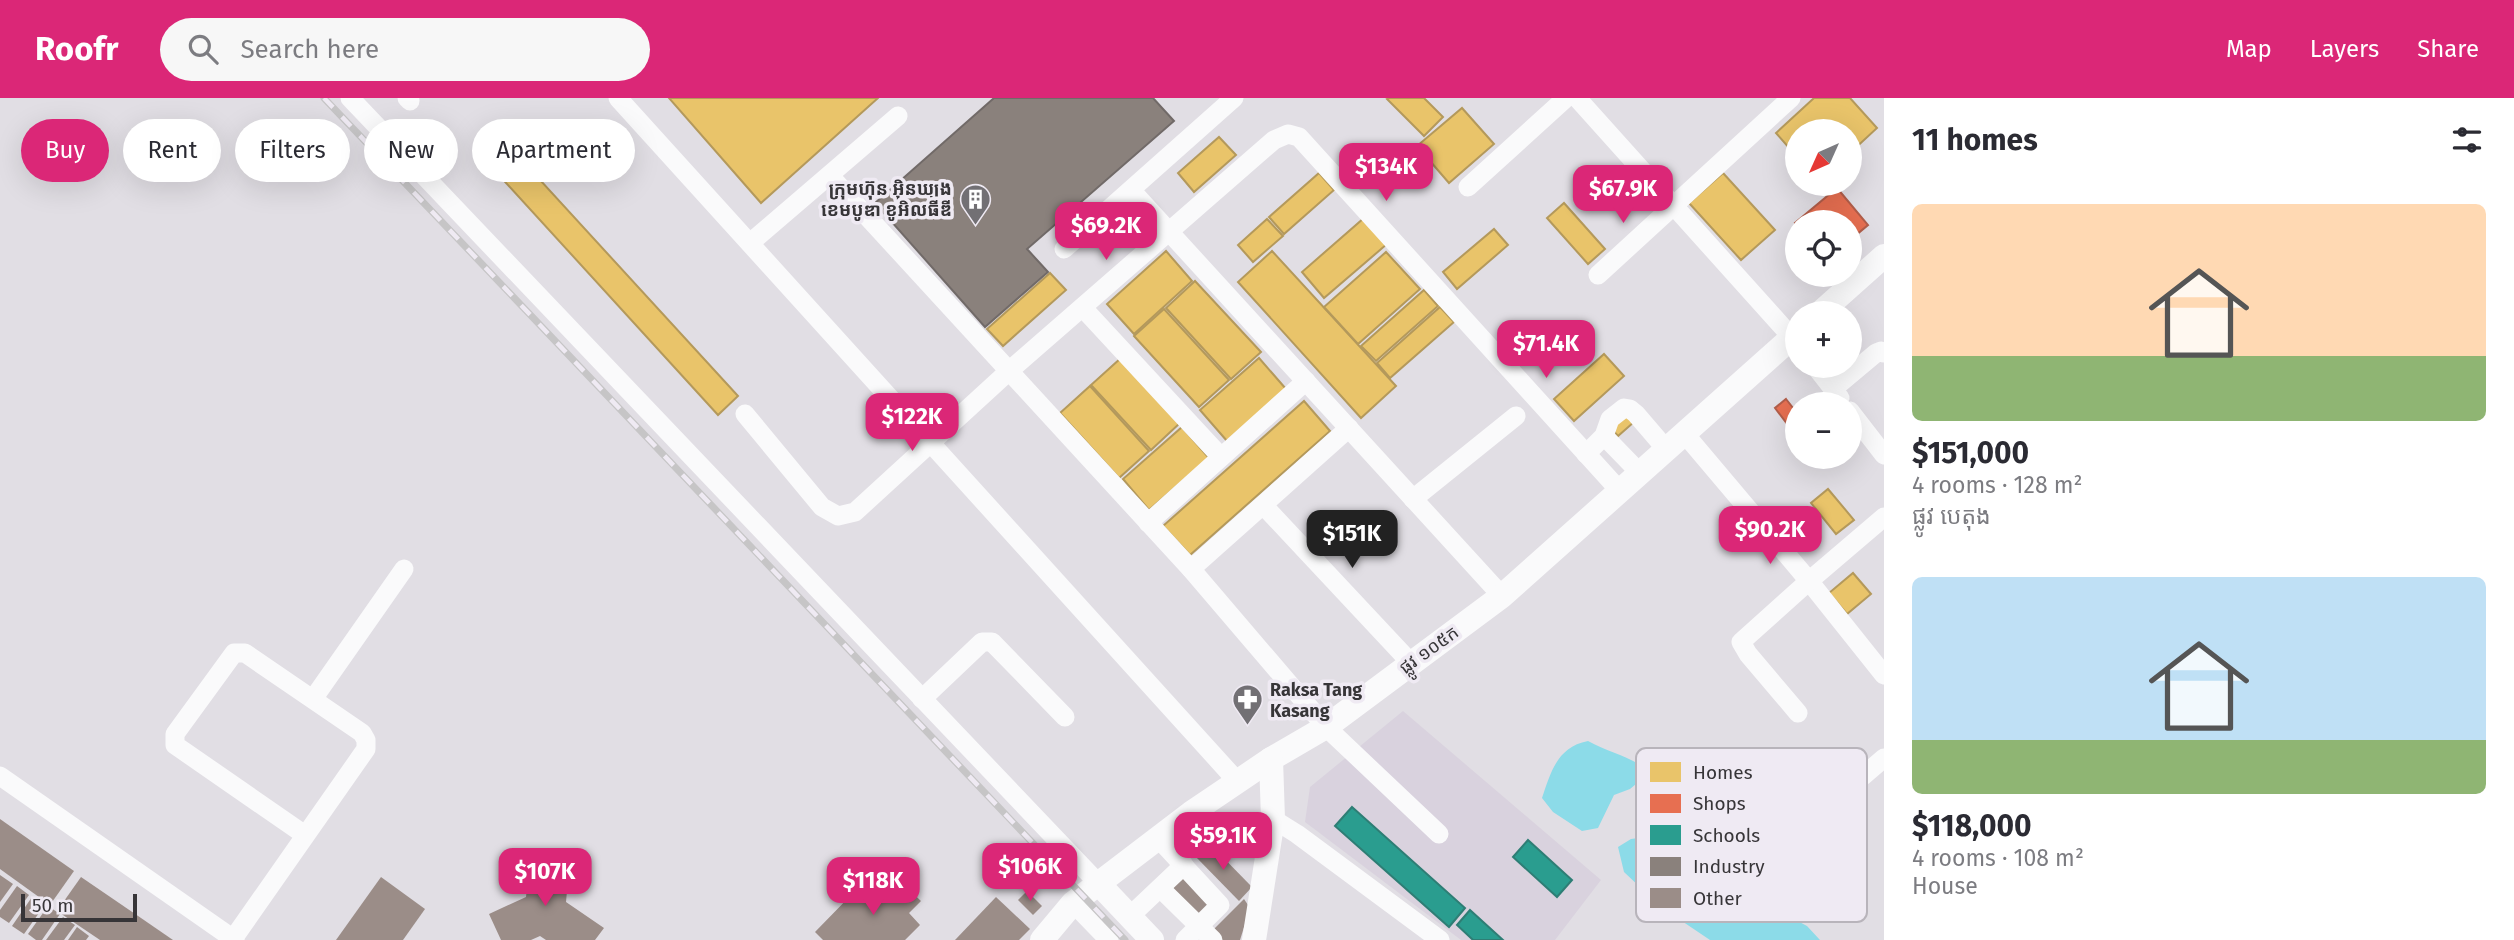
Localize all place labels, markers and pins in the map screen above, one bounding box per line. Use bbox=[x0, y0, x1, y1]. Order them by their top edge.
pin: $134K bbox=[1337, 144, 1435, 203]
pin: $67.9K bbox=[1566, 166, 1680, 225]
place label: ក្រុមហ៊ុន អ៊ិនឃ្យុង ខេមបូឌា ខូអិលធីឌី bbox=[821, 178, 952, 221]
building icon: ក្រុមហ៊ុន អ៊ិនឃ្យុង ខេមបូឌា ខូអិលធីឌី bbox=[958, 182, 992, 226]
pin: $69.2K bbox=[1049, 202, 1163, 262]
pin: $71.4K bbox=[1489, 320, 1603, 380]
pin: $122K bbox=[863, 394, 961, 453]
pin: $90.2K bbox=[1713, 506, 1827, 566]
pin: $151K bbox=[1303, 510, 1401, 570]
place label: Raksa Tang Kasang bbox=[1270, 679, 1362, 722]
pharmacy icon: Raksa Tang Kasang bbox=[1230, 683, 1264, 727]
pin: $59.1K bbox=[1166, 812, 1280, 872]
pin: $106K bbox=[981, 844, 1079, 903]
pin: $107K bbox=[496, 848, 594, 908]
pin: $118K bbox=[824, 858, 922, 917]

